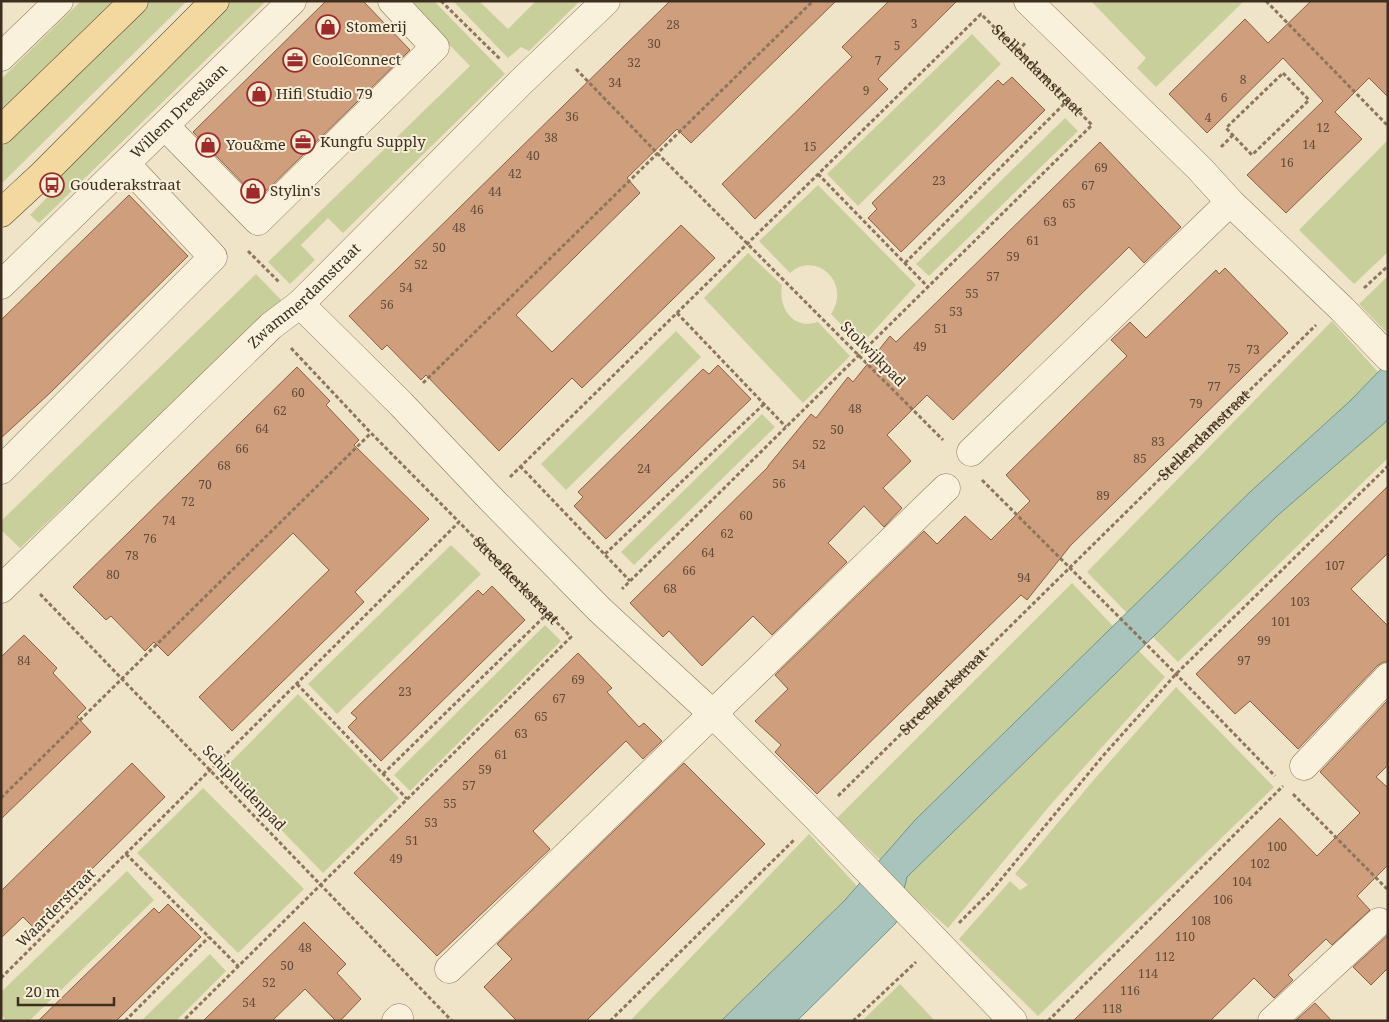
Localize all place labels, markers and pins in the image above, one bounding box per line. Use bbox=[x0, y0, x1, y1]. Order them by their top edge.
shop icon: Stomerij bbox=[315, 14, 341, 40]
place label: Stomerij bbox=[346, 16, 407, 36]
office icon: CoolConnect bbox=[282, 47, 308, 73]
place label: CoolConnect bbox=[312, 49, 401, 69]
shop icon: Hifi Studio 79 bbox=[246, 81, 272, 107]
place label: Hifi Studio 79 bbox=[276, 83, 373, 103]
office icon: Kungfu Supply bbox=[290, 129, 316, 155]
place label: Kungfu Supply bbox=[320, 131, 426, 151]
shop icon: You&me bbox=[195, 132, 221, 158]
place label: You&me bbox=[225, 134, 286, 154]
bus stop icon: Gouderakstraat bbox=[39, 172, 65, 198]
place label: Gouderakstraat bbox=[70, 174, 181, 194]
shop icon: Stylin's bbox=[240, 178, 266, 204]
place label: Stylin's bbox=[270, 180, 321, 200]

